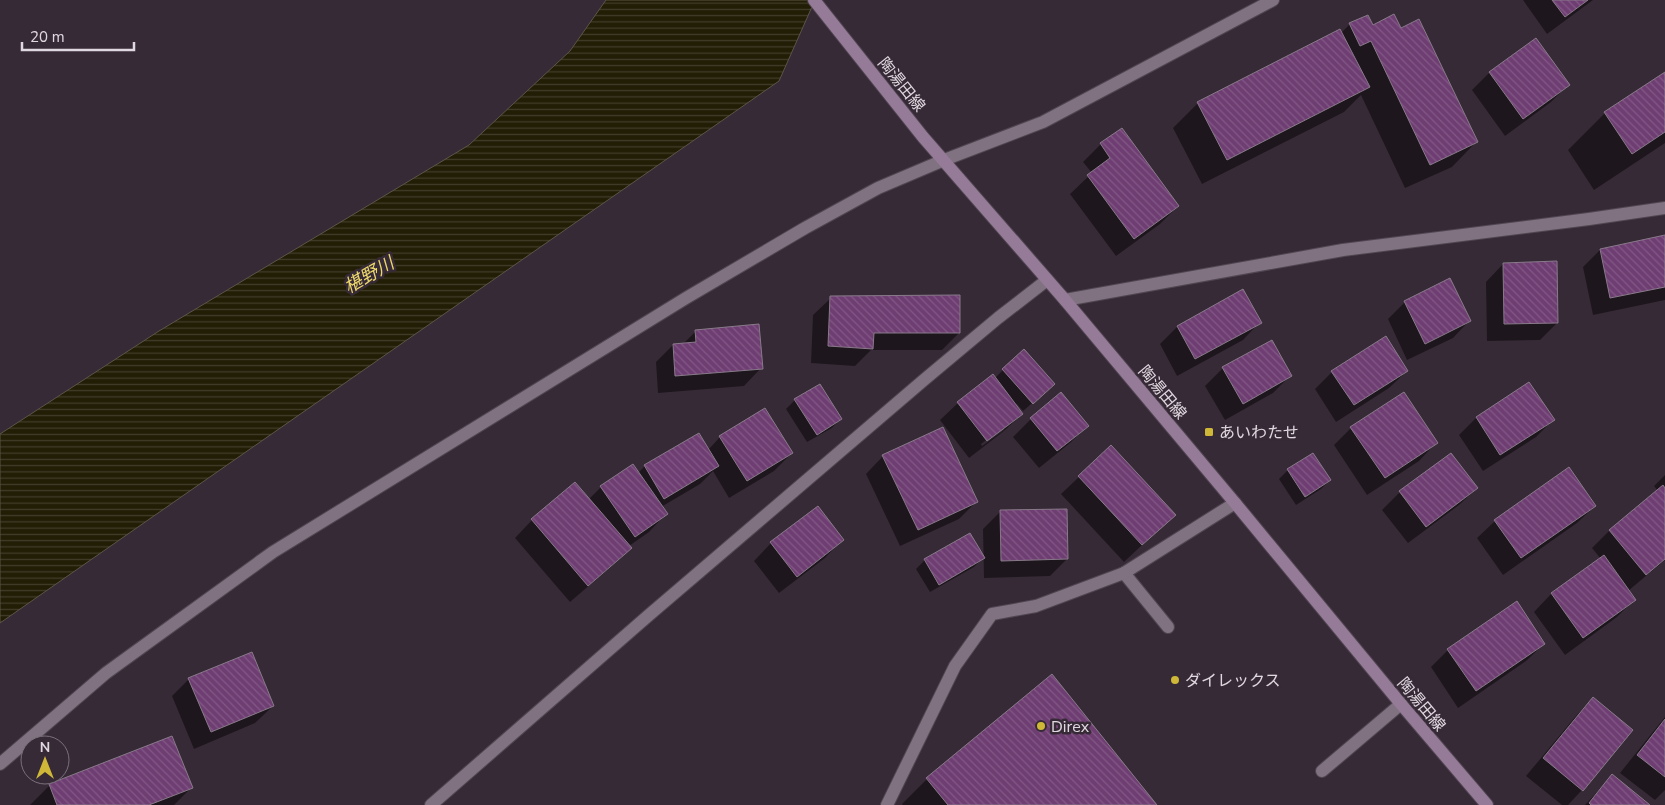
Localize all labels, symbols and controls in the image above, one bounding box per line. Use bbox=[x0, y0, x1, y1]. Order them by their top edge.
scale bar bbox=[22, 20, 135, 52]
text: 20 m bbox=[30, 27, 65, 47]
street label: 陶湯田線 bbox=[873, 53, 930, 116]
water label: 椹野川 bbox=[340, 250, 400, 299]
street label: 陶湯田線 bbox=[1133, 361, 1191, 424]
place label: あいわたせ bbox=[1219, 422, 1299, 444]
marker: あいわたせ bbox=[1203, 426, 1215, 438]
place label: ダイレックス bbox=[1185, 670, 1281, 692]
street label: 陶湯田線 bbox=[1392, 673, 1450, 736]
marker: ダイレックス bbox=[1169, 674, 1181, 686]
place label: Direx bbox=[1051, 716, 1090, 738]
marker: Direx bbox=[1035, 720, 1047, 732]
north arrow bbox=[20, 735, 70, 785]
text: N bbox=[40, 738, 50, 757]

